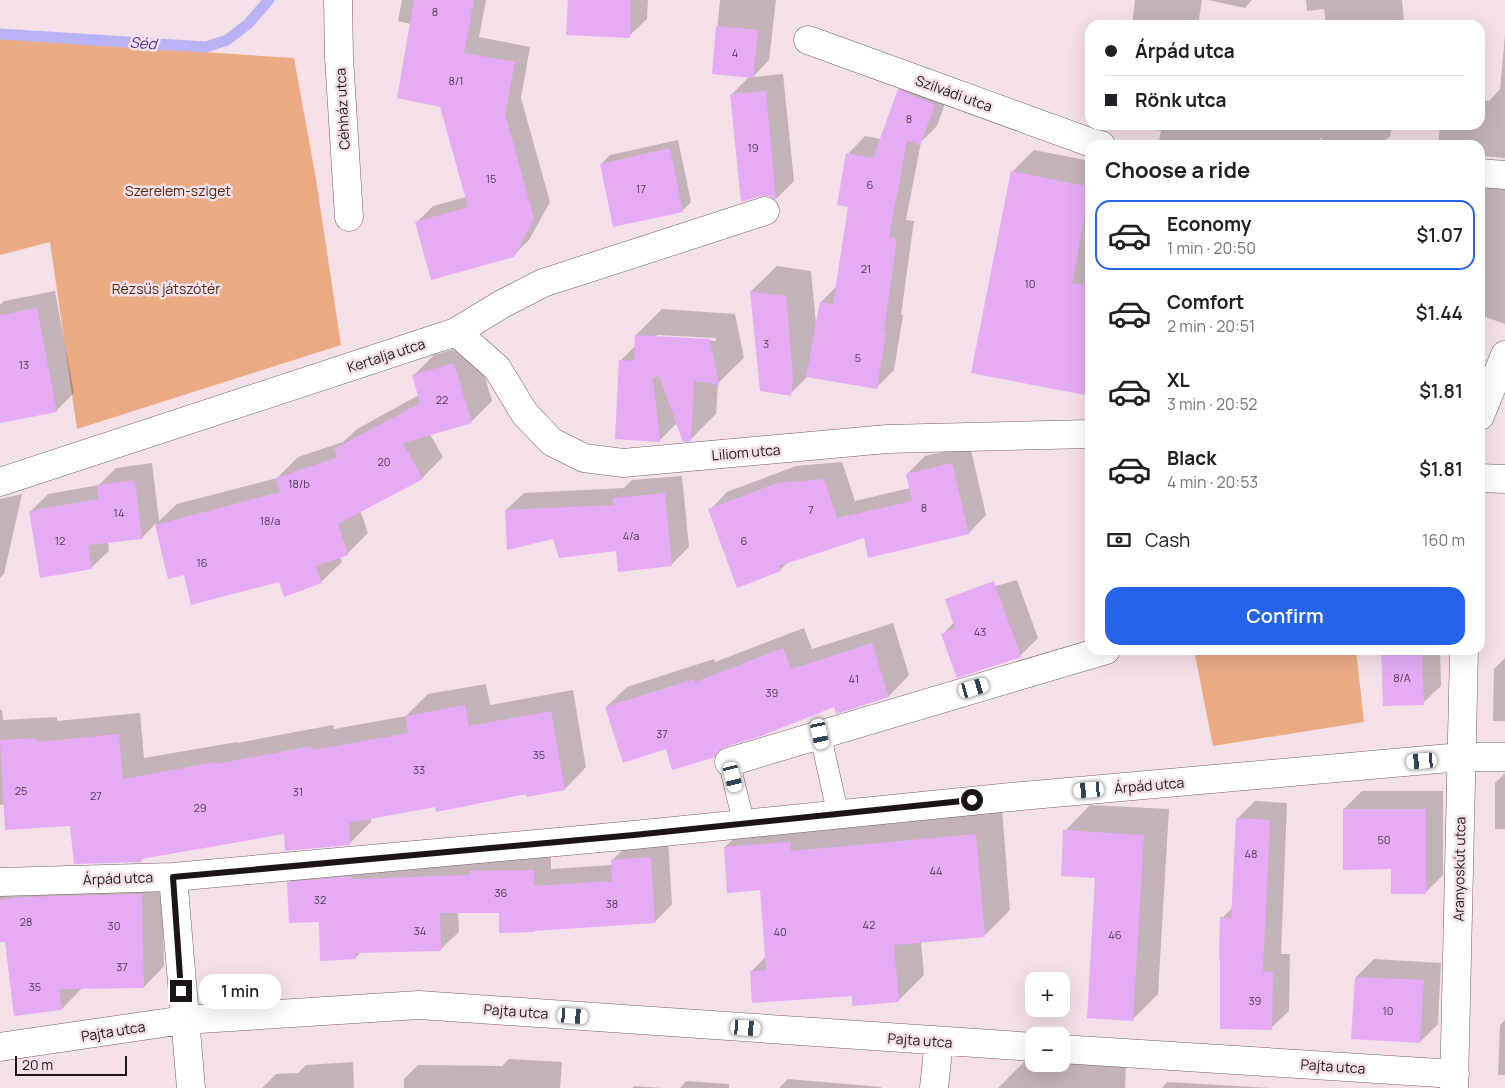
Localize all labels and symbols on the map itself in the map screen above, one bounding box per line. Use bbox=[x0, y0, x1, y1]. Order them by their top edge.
house number: 8 bbox=[432, 4, 438, 19]
water label: Séd bbox=[129, 32, 159, 55]
house number: 4 bbox=[732, 45, 738, 60]
street label: Céhház utca bbox=[330, 68, 354, 150]
street label: Szilvádi utca bbox=[913, 70, 995, 116]
house number: 8/1 bbox=[449, 73, 463, 88]
house number: 8 bbox=[906, 111, 912, 126]
house number: 19 bbox=[747, 140, 759, 155]
house number: 15 bbox=[486, 171, 496, 186]
house number: 6 bbox=[867, 177, 874, 192]
park label: Szerelem-sziget bbox=[125, 181, 231, 200]
house number: 17 bbox=[636, 181, 646, 196]
house number: 21 bbox=[861, 261, 871, 276]
house number: 10 bbox=[1024, 276, 1036, 291]
park label: Rézsűs játszótér bbox=[112, 279, 220, 298]
street label: Kertalja utca bbox=[345, 333, 427, 377]
house number: 3 bbox=[763, 336, 769, 351]
house number: 5 bbox=[855, 350, 861, 365]
house number: 13 bbox=[19, 357, 29, 372]
house number: 22 bbox=[436, 392, 448, 407]
street label: Liliom utca bbox=[711, 440, 781, 464]
house number: 20 bbox=[378, 454, 390, 469]
house number: 18/b bbox=[288, 476, 310, 491]
house number: 8 bbox=[921, 500, 927, 515]
house number: 7 bbox=[808, 502, 814, 517]
house number: 14 bbox=[114, 505, 124, 520]
house number: 18/a bbox=[260, 513, 280, 528]
house number: 4/a bbox=[623, 528, 639, 543]
house number: 12 bbox=[55, 533, 65, 548]
house number: 6 bbox=[741, 533, 748, 548]
house number: 16 bbox=[196, 555, 208, 570]
house number: 43 bbox=[974, 624, 986, 639]
house number: 8/A bbox=[1393, 670, 1411, 685]
house number: 41 bbox=[849, 671, 859, 686]
car bbox=[957, 677, 990, 699]
house number: 39 bbox=[766, 685, 779, 700]
car bbox=[809, 718, 830, 750]
house number: 37 bbox=[656, 726, 668, 741]
house number: 35 bbox=[533, 747, 545, 762]
car bbox=[1406, 752, 1437, 770]
car bbox=[722, 761, 743, 793]
house number: 33 bbox=[413, 762, 425, 777]
street label: Árpád utca bbox=[1113, 772, 1185, 798]
car bbox=[1073, 781, 1104, 799]
house number: 25 bbox=[15, 783, 27, 798]
house number: 31 bbox=[293, 784, 303, 799]
house number: 27 bbox=[90, 788, 102, 803]
route start bbox=[961, 789, 983, 811]
house number: 29 bbox=[193, 800, 207, 815]
street label: Aranyoskút utca bbox=[1449, 816, 1469, 922]
house number: 50 bbox=[1377, 832, 1391, 847]
house number: 48 bbox=[1245, 846, 1257, 861]
house number: 44 bbox=[929, 863, 943, 878]
street label: Árpád utca bbox=[83, 867, 153, 889]
house number: 36 bbox=[495, 885, 508, 900]
house number: 32 bbox=[314, 892, 326, 907]
house number: 38 bbox=[606, 896, 618, 911]
house number: 28 bbox=[20, 914, 32, 929]
house number: 42 bbox=[863, 917, 875, 932]
house number: 30 bbox=[108, 918, 120, 933]
house number: 34 bbox=[414, 923, 426, 938]
house number: 40 bbox=[773, 924, 787, 939]
house number: 46 bbox=[1108, 927, 1122, 942]
house number: 37 bbox=[116, 959, 128, 974]
callout: 1 min bbox=[198, 974, 281, 1008]
house number: 35 bbox=[29, 979, 41, 994]
route end bbox=[170, 980, 192, 1002]
house number: 39 bbox=[1249, 993, 1262, 1008]
street label: Pajta utca bbox=[483, 999, 549, 1023]
house number: 10 bbox=[1382, 1003, 1394, 1018]
car bbox=[557, 1007, 588, 1025]
street label: Pajta utca bbox=[80, 1017, 146, 1045]
car bbox=[730, 1019, 761, 1037]
street label: Pajta utca bbox=[887, 1028, 953, 1052]
scale bar bbox=[15, 1053, 128, 1076]
street label: Pajta utca bbox=[1300, 1054, 1366, 1078]

